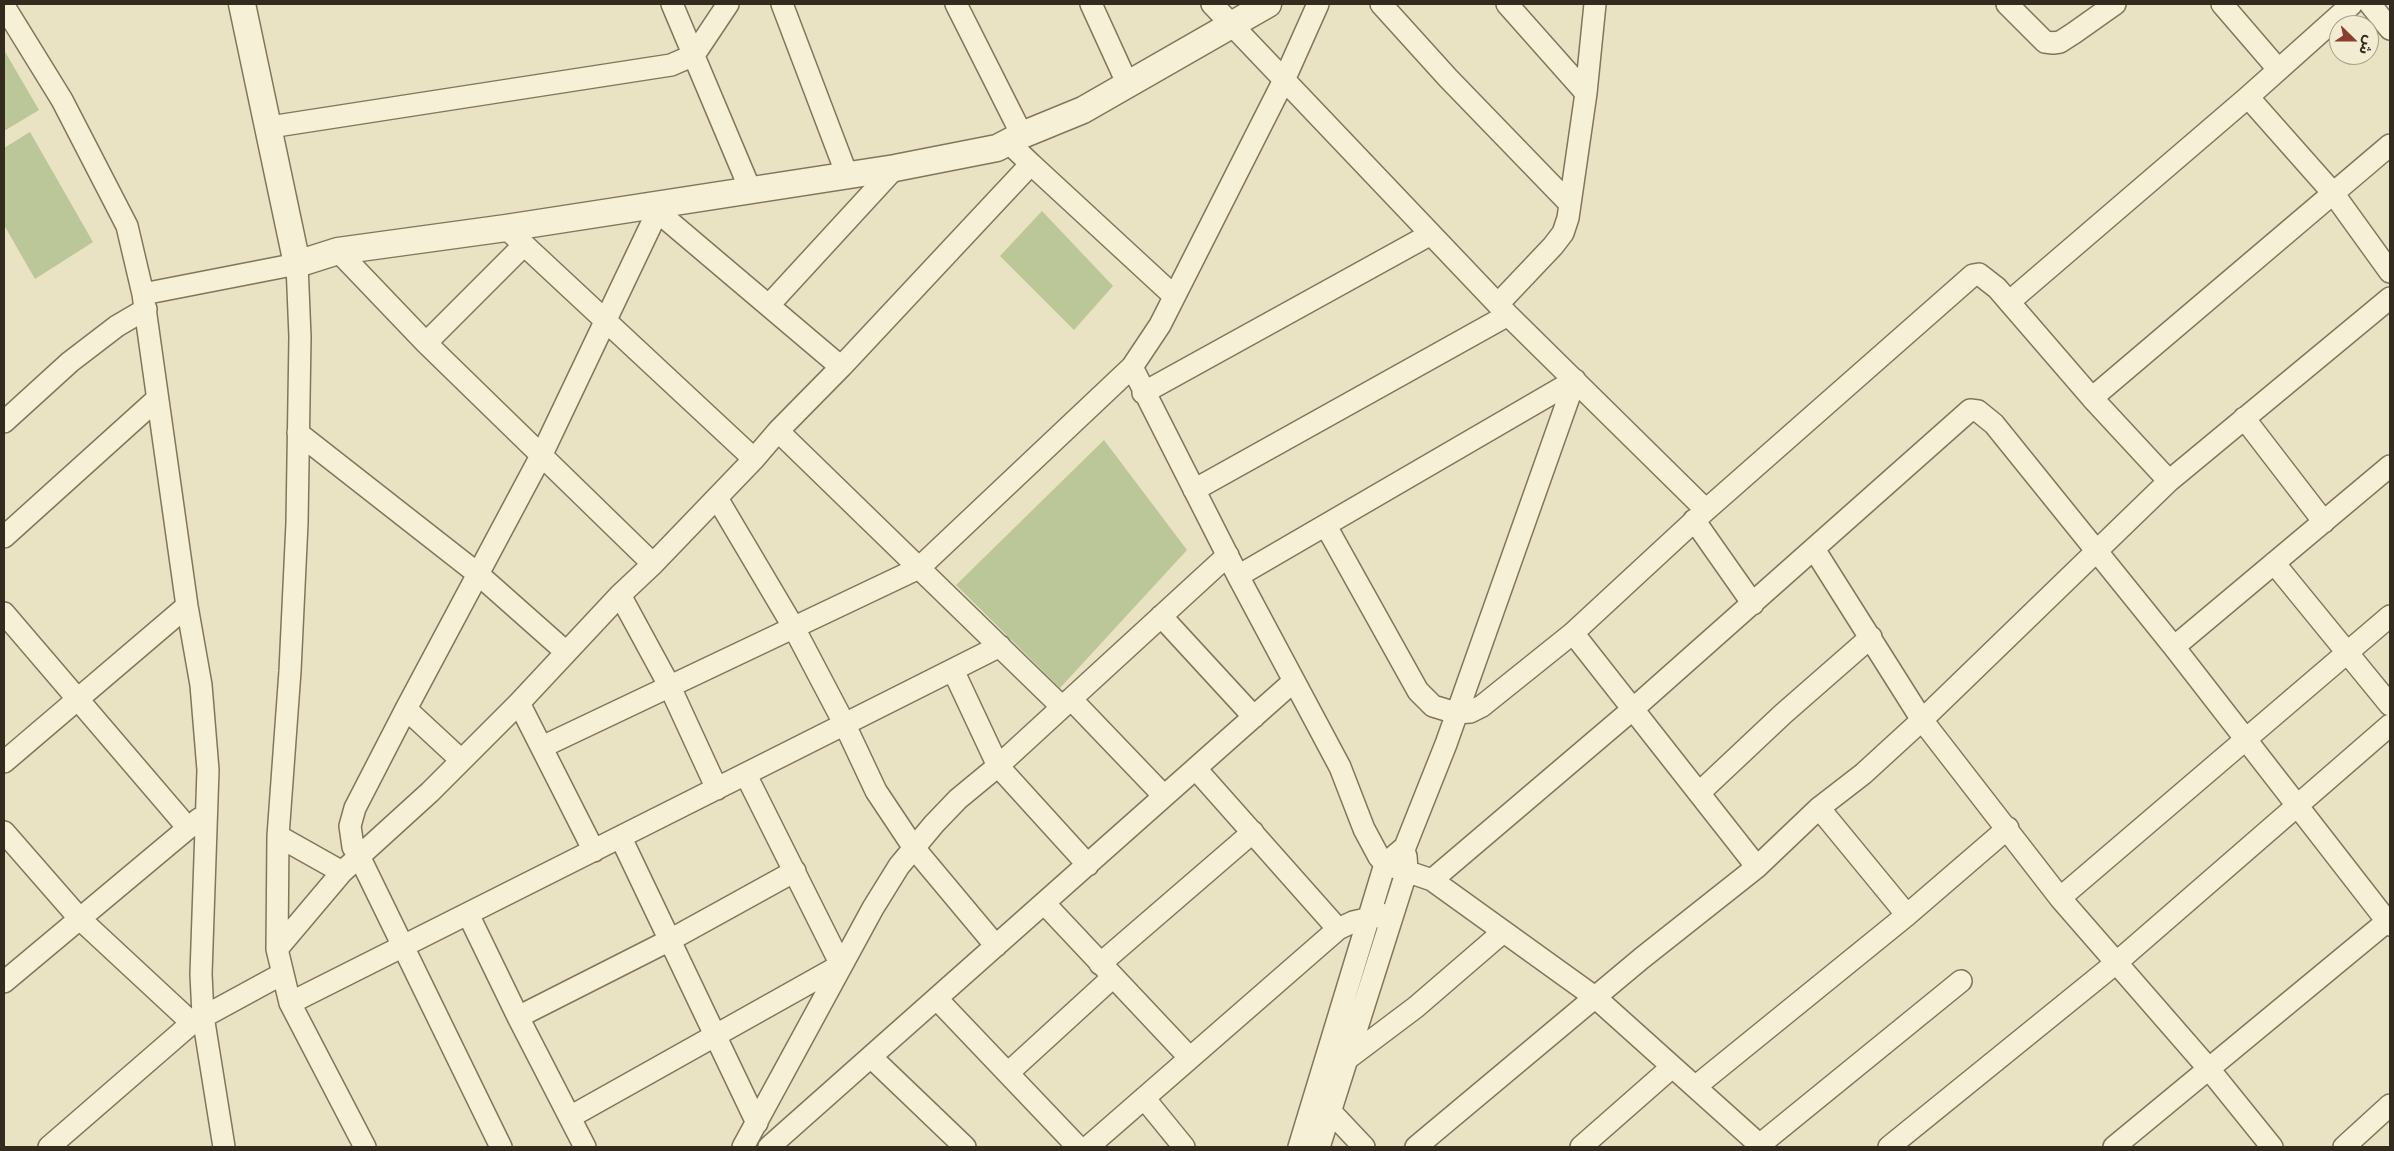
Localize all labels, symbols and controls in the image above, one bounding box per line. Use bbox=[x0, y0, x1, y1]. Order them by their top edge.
north arrow bbox=[2329, 15, 2379, 65]
text: ش bbox=[2355, 33, 2380, 58]

